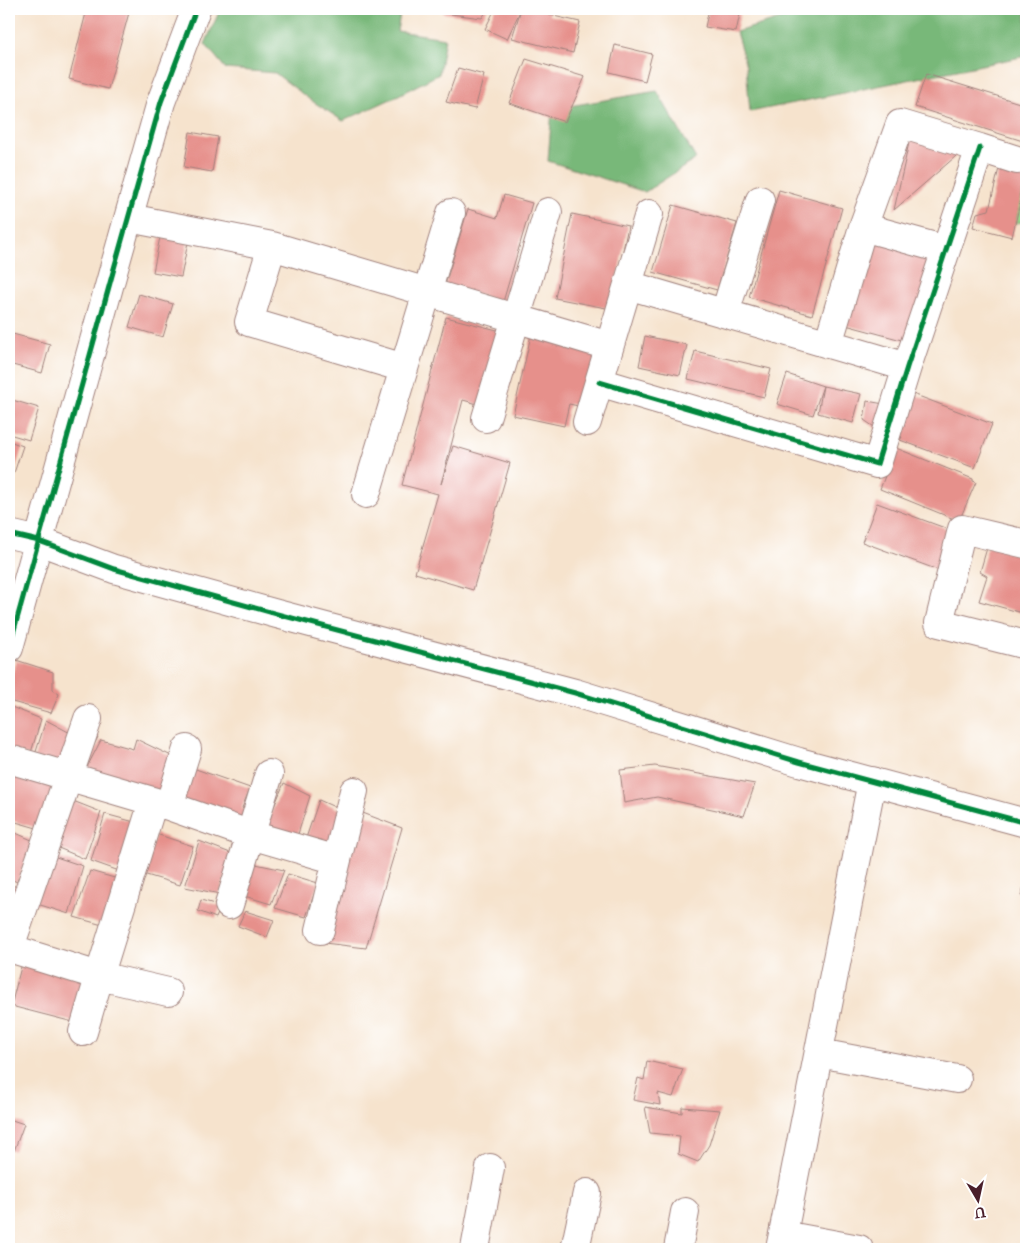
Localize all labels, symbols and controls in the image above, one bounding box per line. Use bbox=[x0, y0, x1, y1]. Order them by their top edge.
north arrow bbox=[952, 1176, 1002, 1226]
text: U bbox=[972, 1203, 987, 1222]

